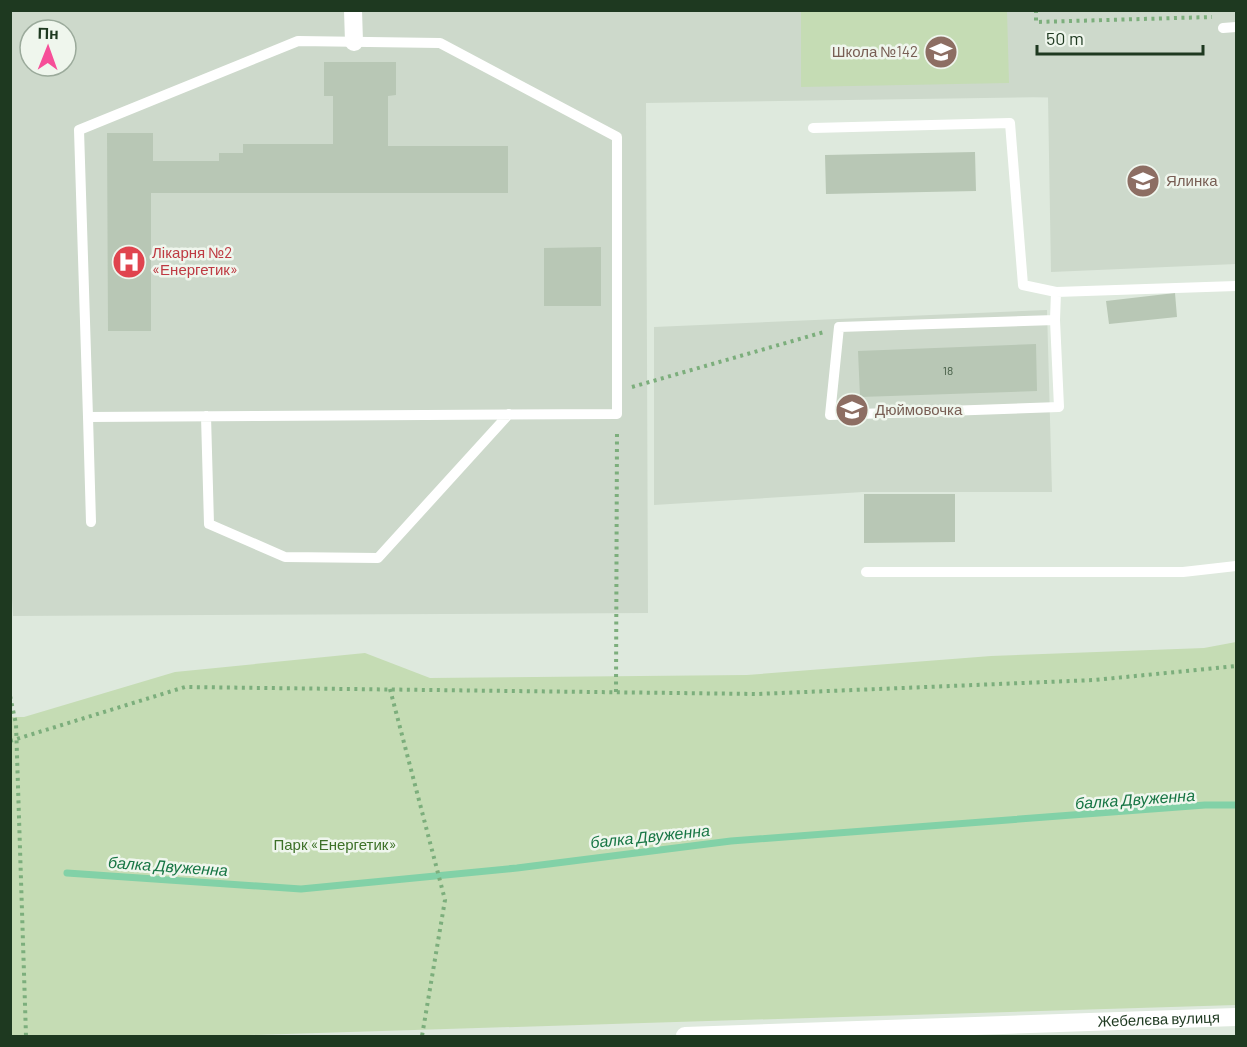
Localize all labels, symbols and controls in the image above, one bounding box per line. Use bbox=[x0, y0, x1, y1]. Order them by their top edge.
north arrow bbox=[18, 18, 78, 78]
scale bar bbox=[1037, 18, 1204, 56]
text: Пн bbox=[38, 23, 59, 42]
text: 50 m bbox=[1046, 27, 1084, 49]
school or university icon: Школа №142 bbox=[923, 34, 959, 70]
place label: Школа №142 bbox=[832, 42, 918, 60]
school or university icon: Ялинка bbox=[1125, 163, 1161, 199]
place label: Ялинка bbox=[1166, 171, 1218, 189]
place label: Лікарня №2 «Енергетик» bbox=[152, 243, 238, 278]
hospital icon: Лікарня №2 «Енергетик» bbox=[111, 244, 147, 280]
house number: 18 bbox=[943, 363, 953, 377]
school or university icon: Дюймовочка bbox=[834, 392, 870, 428]
place label: Дюймовочка bbox=[875, 400, 963, 418]
water label: балка Двуженна bbox=[1074, 785, 1196, 812]
water label: балка Двуженна bbox=[589, 820, 711, 851]
park label: Парк «Енергетик» bbox=[274, 835, 397, 853]
water label: балка Двуженна bbox=[108, 852, 229, 879]
street label: Жебелєва вулиця bbox=[1097, 1008, 1220, 1030]

